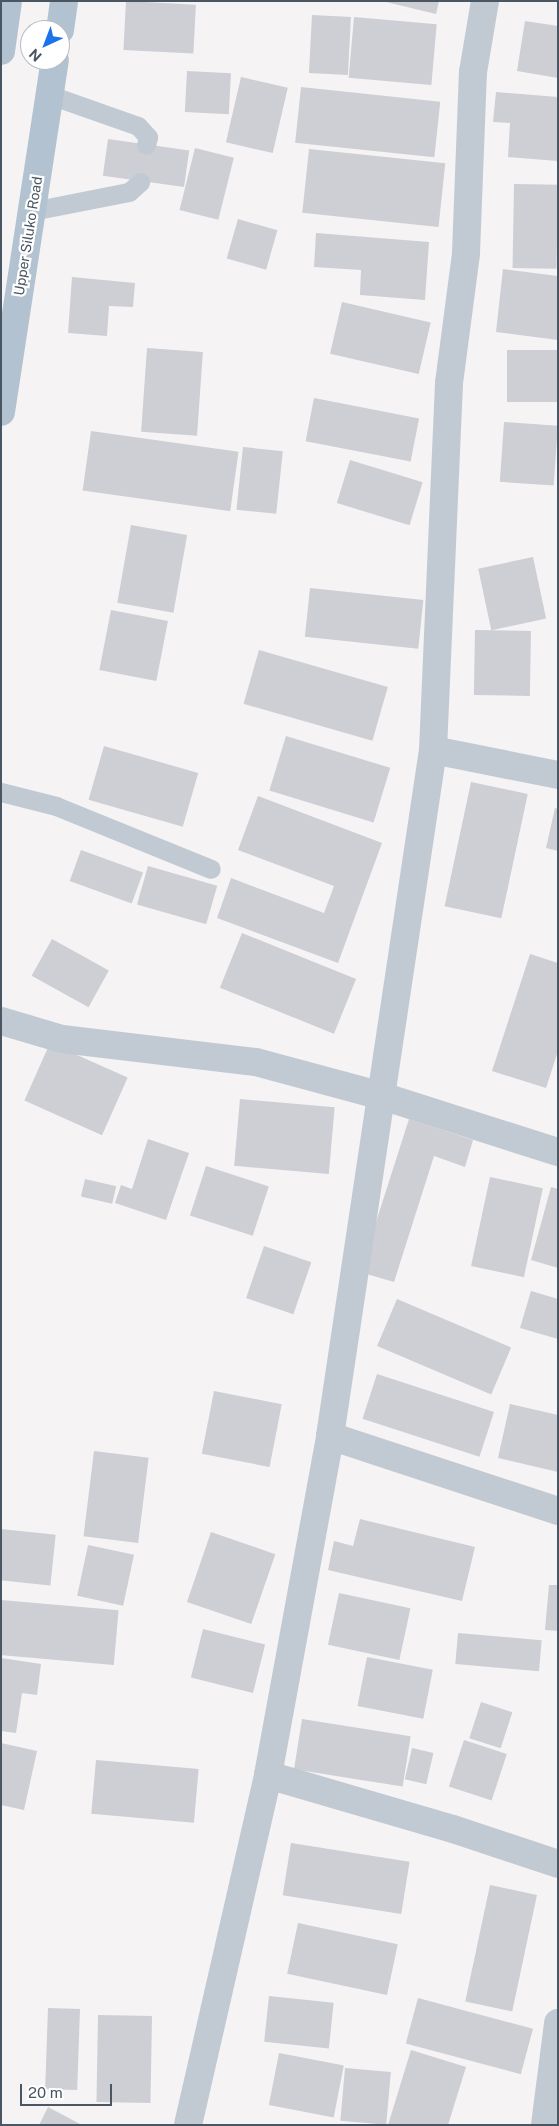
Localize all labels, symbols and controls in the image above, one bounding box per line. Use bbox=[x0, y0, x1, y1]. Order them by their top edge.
north arrow bbox=[20, 20, 70, 70]
text: N bbox=[26, 46, 45, 65]
street label: Upper Siluko Road bbox=[10, 175, 46, 297]
scale bar bbox=[22, 2074, 115, 2106]
text: 20 m bbox=[28, 2084, 63, 2101]

